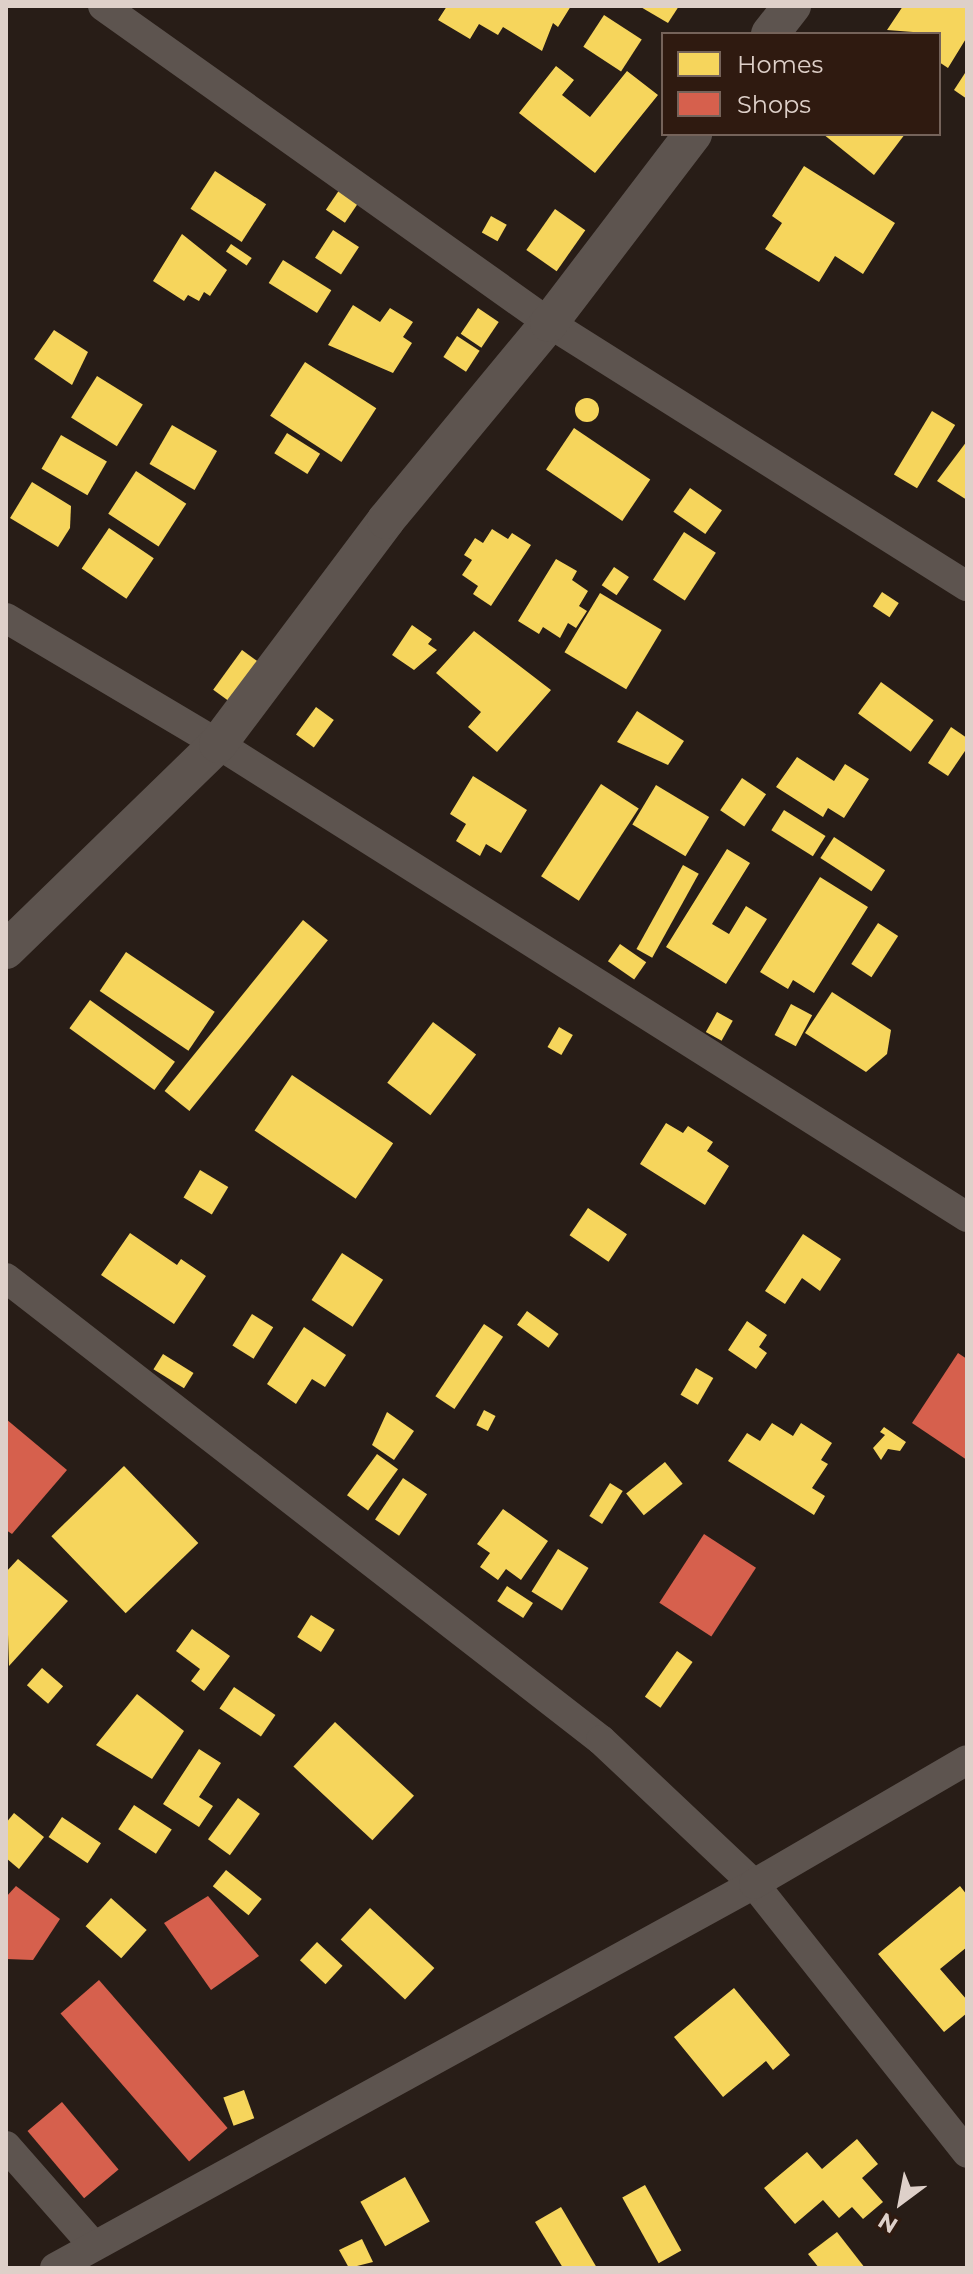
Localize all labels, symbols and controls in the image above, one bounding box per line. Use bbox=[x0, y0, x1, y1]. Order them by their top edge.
legend bbox=[661, 32, 941, 136]
text: Homes bbox=[737, 50, 823, 79]
text: Shops bbox=[737, 90, 811, 119]
north arrow bbox=[861, 2162, 941, 2242]
text: N bbox=[873, 2207, 903, 2239]

